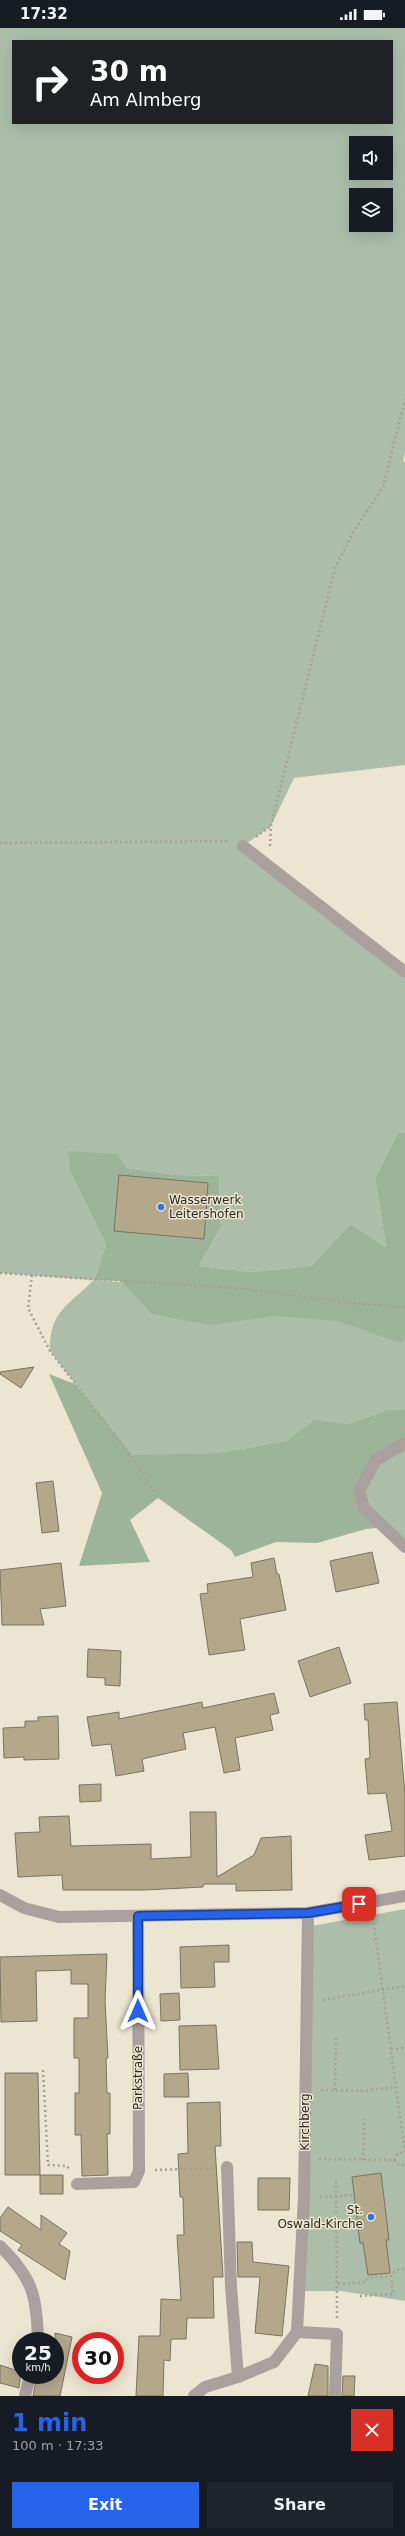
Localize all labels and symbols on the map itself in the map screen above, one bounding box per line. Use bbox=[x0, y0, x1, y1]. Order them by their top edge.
place label: Wasserwerk Leitershofen bbox=[169, 1193, 244, 1221]
marker: Wasserwerk Leitershofen bbox=[156, 1202, 166, 1212]
pin bbox=[342, 1887, 376, 1921]
position arrow bbox=[117, 1990, 159, 2032]
street label: Parkstraße bbox=[131, 2046, 145, 2110]
street label: Kirchberg bbox=[298, 2093, 312, 2151]
place label: St. Oswald-Kirche bbox=[277, 2203, 363, 2231]
marker: St. Oswald-Kirche bbox=[366, 2212, 376, 2222]
speed limit sign: 30 bbox=[72, 2332, 124, 2384]

